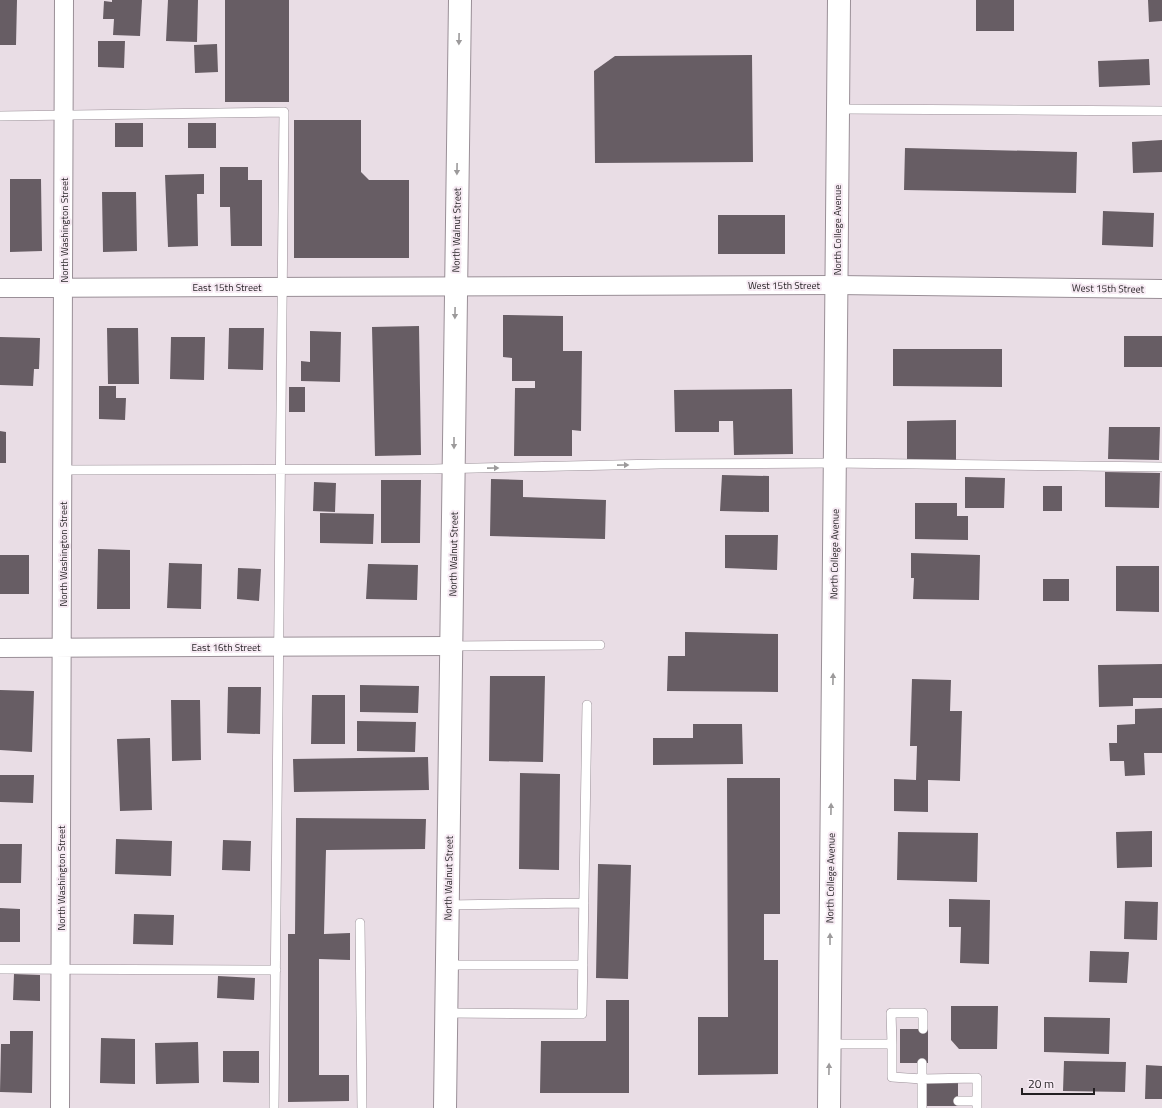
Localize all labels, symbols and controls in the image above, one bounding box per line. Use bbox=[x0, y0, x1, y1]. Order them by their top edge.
one-way arrow bbox=[456, 33, 462, 46]
one-way arrow bbox=[454, 163, 460, 176]
street label: North Washington Street bbox=[57, 177, 72, 283]
street label: North College Avenue bbox=[830, 185, 845, 275]
street label: North Walnut Street bbox=[448, 187, 465, 273]
street label: West 15th Street bbox=[748, 278, 821, 293]
street label: East 15th Street bbox=[193, 280, 262, 295]
street label: West 15th Street bbox=[1072, 280, 1145, 297]
one-way arrow bbox=[452, 307, 458, 320]
one-way arrow bbox=[451, 437, 457, 450]
one-way arrow bbox=[617, 462, 630, 468]
one-way arrow bbox=[487, 465, 500, 471]
street label: North Washington Street bbox=[56, 501, 71, 607]
street label: North College Avenue bbox=[826, 509, 843, 599]
street label: North Walnut Street bbox=[445, 511, 462, 597]
street label: East 16th Street bbox=[192, 640, 261, 655]
one-way arrow bbox=[830, 672, 836, 685]
one-way arrow bbox=[828, 802, 834, 815]
street label: North Washington Street bbox=[54, 825, 69, 931]
street label: North College Avenue bbox=[822, 833, 839, 923]
street label: North Walnut Street bbox=[440, 835, 457, 921]
one-way arrow bbox=[827, 932, 833, 945]
one-way arrow bbox=[826, 1062, 832, 1075]
scale bar bbox=[1022, 1070, 1094, 1096]
text: 20 m bbox=[1028, 1074, 1054, 1093]

